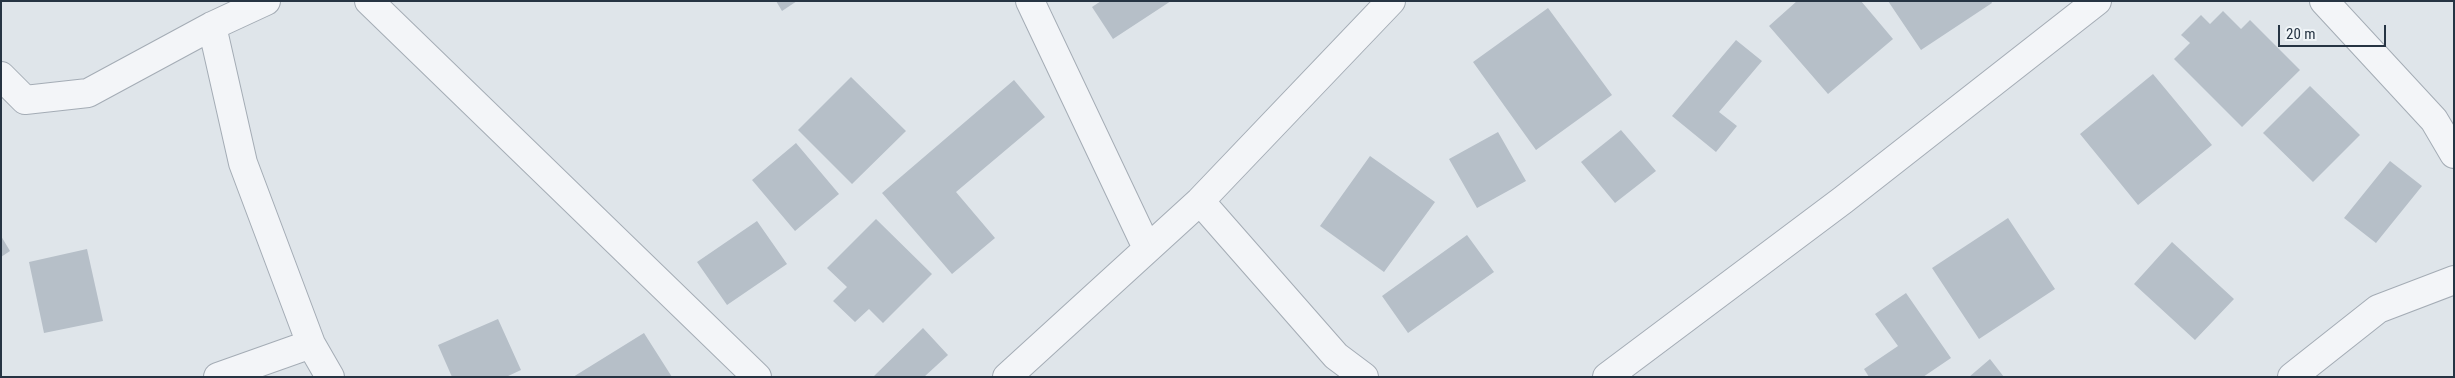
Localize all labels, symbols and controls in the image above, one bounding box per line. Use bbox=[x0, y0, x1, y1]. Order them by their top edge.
scale bar bbox=[2280, 15, 2388, 47]
text: 20 m bbox=[2286, 25, 2316, 43]

